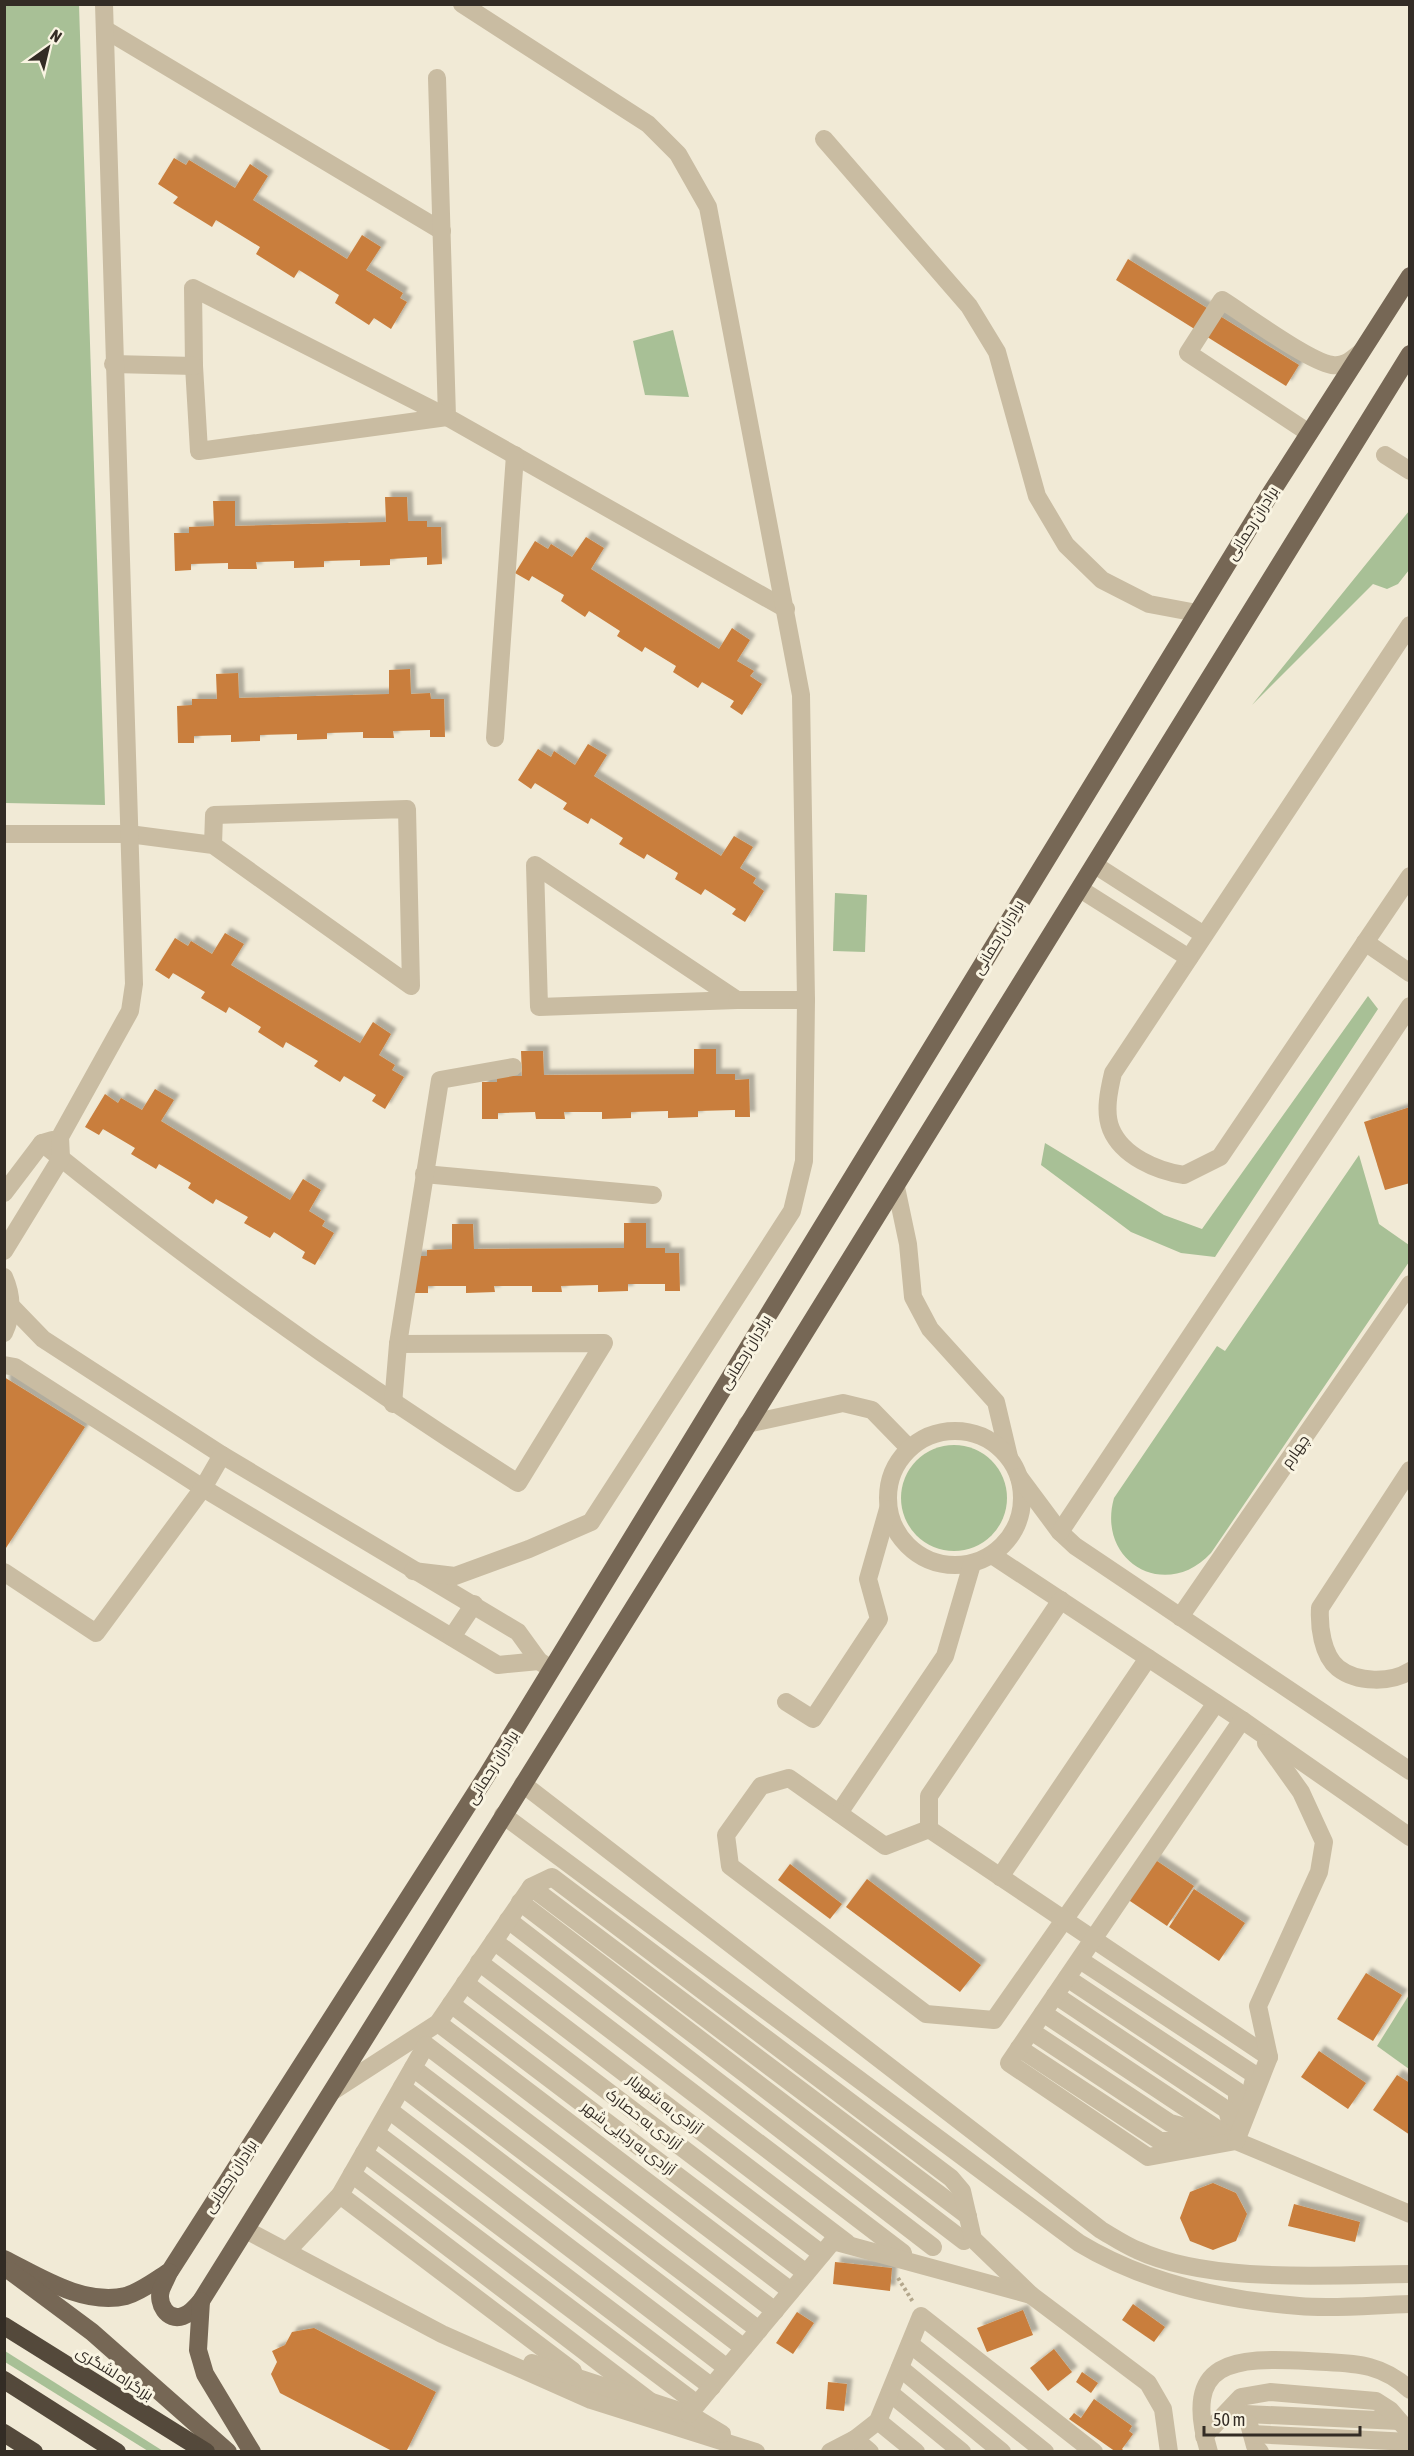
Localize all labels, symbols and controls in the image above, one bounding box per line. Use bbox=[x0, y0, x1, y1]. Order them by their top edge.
north arrow bbox=[18, 18, 78, 78]
text: N bbox=[47, 25, 65, 46]
street label: برادران رحمانی bbox=[1223, 483, 1283, 564]
street label: برادران رحمانی bbox=[969, 897, 1029, 978]
street label: برادران رحمانی bbox=[716, 1312, 776, 1393]
street label: چهارم bbox=[1278, 1431, 1314, 1472]
street label: برادران رحمانی bbox=[463, 1727, 523, 1808]
street label: آزادی به شهریار bbox=[622, 2070, 706, 2139]
street label: آزادی به حصارک bbox=[601, 2085, 685, 2155]
street label: آزادی به رجایی شهر bbox=[577, 2097, 679, 2180]
street label: برادران رحمانی bbox=[200, 2136, 262, 2217]
street label: بزرگراه لشگری bbox=[72, 2343, 157, 2405]
scale bar bbox=[1204, 2399, 1360, 2437]
text: 50 m bbox=[1213, 2409, 1245, 2430]

